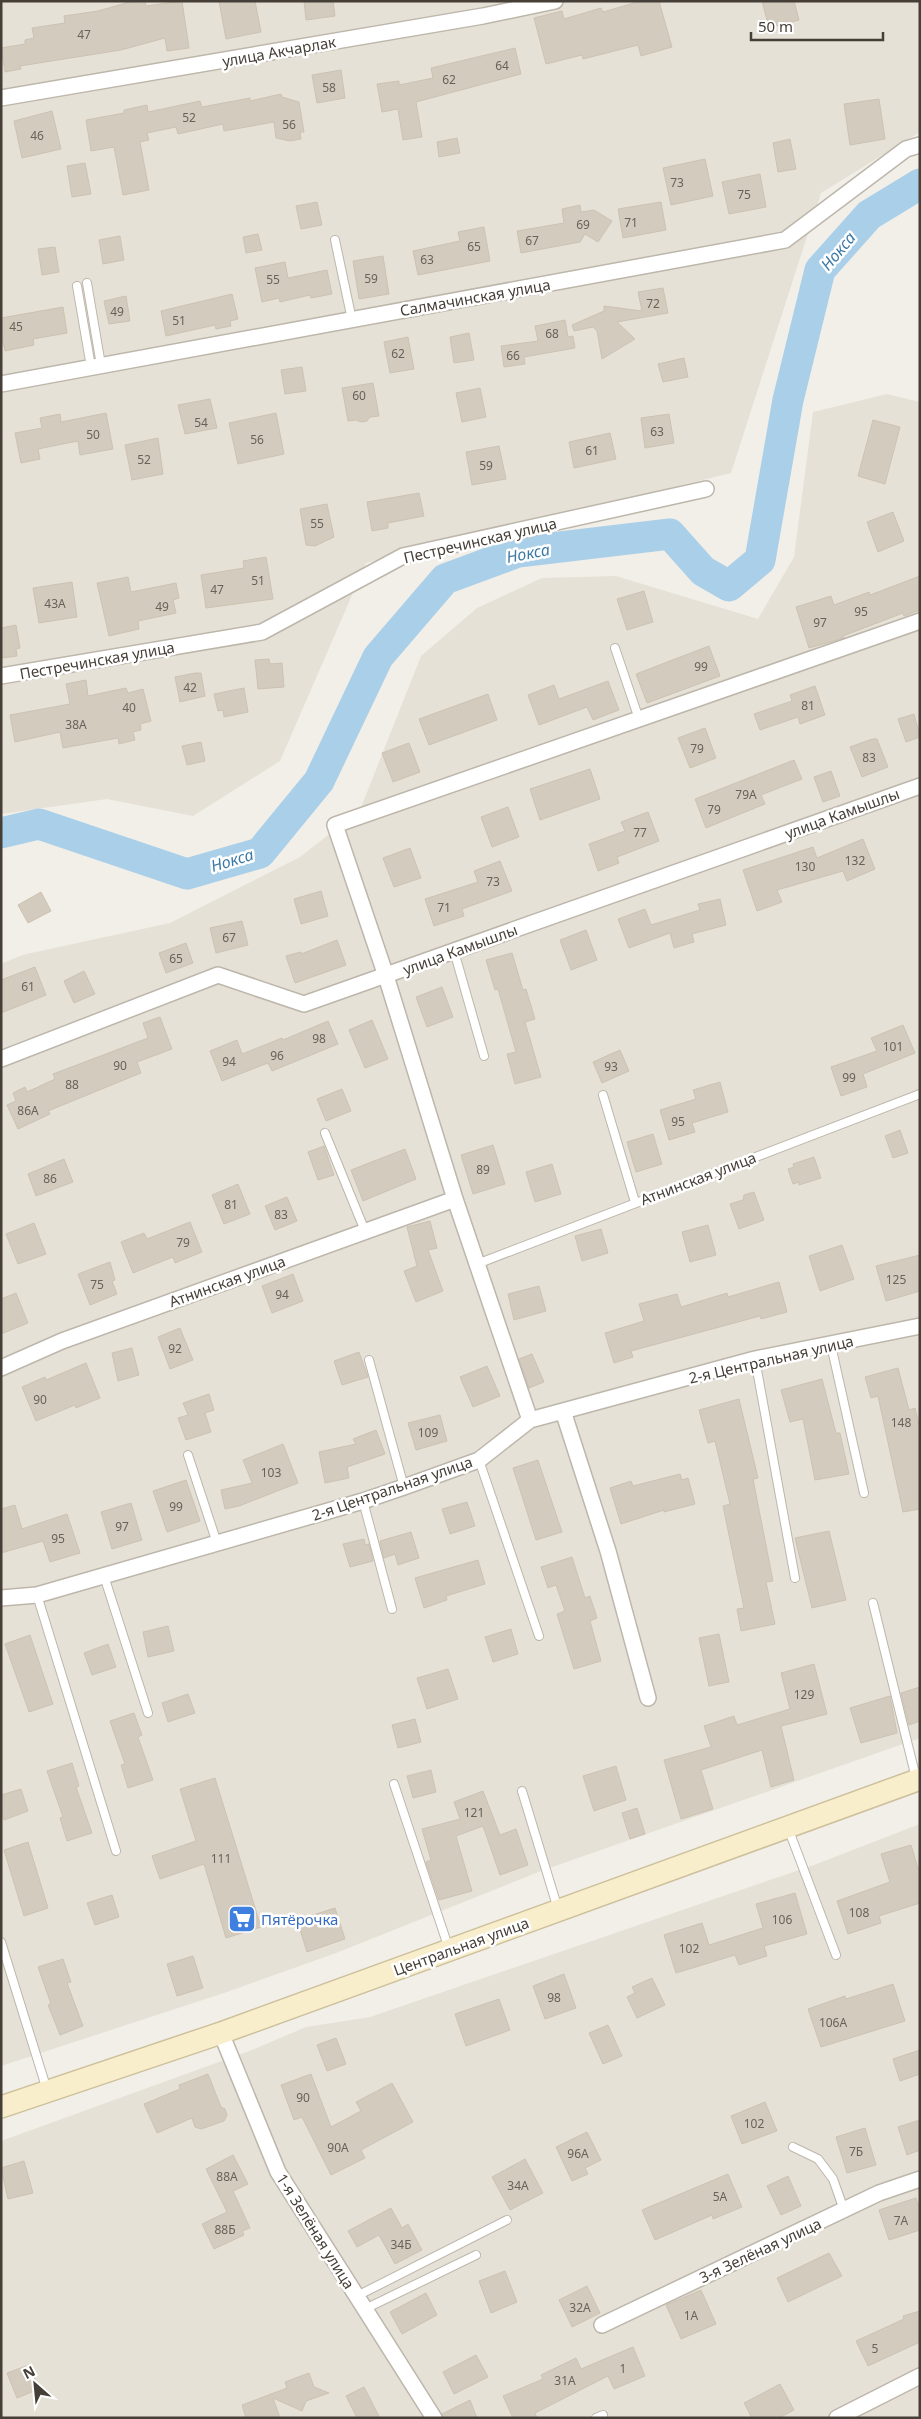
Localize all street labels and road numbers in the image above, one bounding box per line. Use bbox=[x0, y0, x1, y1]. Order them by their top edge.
street label: улица Акчарлак bbox=[221, 31, 337, 71]
street label: Салмачинская улица bbox=[398, 274, 552, 320]
street label: Пестречинская улица bbox=[401, 513, 559, 567]
street label: Пестречинская улица bbox=[18, 637, 176, 683]
street label: улица Камышлы bbox=[782, 783, 902, 843]
street label: улица Камышлы bbox=[400, 919, 520, 979]
street label: Атнинская улица bbox=[637, 1147, 759, 1209]
street label: Атнинская улица bbox=[166, 1251, 288, 1311]
street label: 2-я Центральная улица bbox=[687, 1330, 855, 1388]
street label: 2-я Центральная улица bbox=[309, 1451, 475, 1525]
street label: Центральная улица bbox=[391, 1912, 531, 1980]
street label: 1-я Зелёная улица bbox=[272, 2169, 360, 2293]
street label: 3-я Зелёная улица bbox=[696, 2213, 824, 2287]

